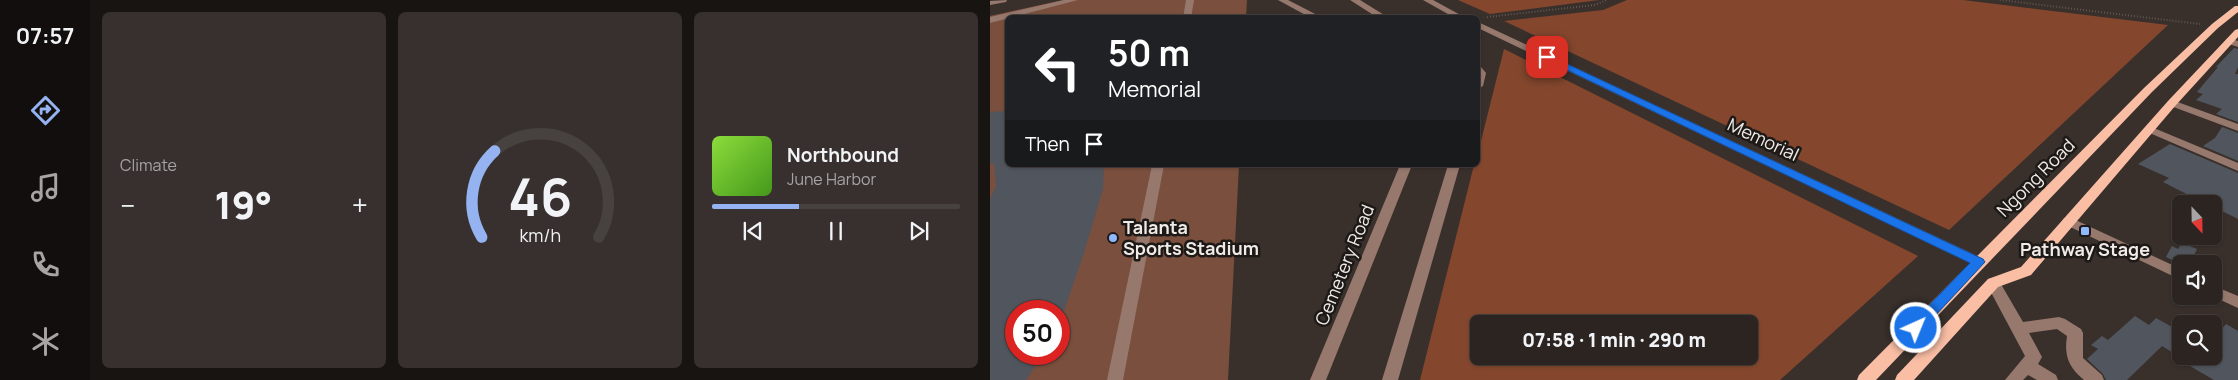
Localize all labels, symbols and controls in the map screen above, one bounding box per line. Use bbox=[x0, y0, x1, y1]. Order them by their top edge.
text: 07:57 bbox=[16, 21, 74, 51]
text: 50 m bbox=[1108, 29, 1190, 77]
icon: left bbox=[1025, 35, 1090, 100]
pin bbox=[1526, 36, 1568, 78]
icon: arrive bbox=[1533, 43, 1561, 71]
text: Memorial bbox=[1108, 74, 1201, 104]
icon: directions bbox=[28, 93, 63, 128]
street label: Memorial bbox=[1724, 112, 1803, 166]
icon: arrive bbox=[1080, 130, 1108, 158]
text: Then bbox=[1025, 131, 1070, 157]
street label: Ngong Road bbox=[1991, 133, 2080, 222]
text: Northbound bbox=[787, 142, 899, 168]
text: Climate bbox=[120, 154, 177, 176]
text: 46 bbox=[508, 161, 572, 232]
text: June Harbor bbox=[787, 168, 876, 190]
icon: music bbox=[28, 170, 63, 205]
text: 19° bbox=[214, 178, 272, 230]
text: − bbox=[120, 186, 135, 224]
text: + bbox=[352, 186, 368, 224]
north arrow bbox=[2172, 195, 2222, 245]
map controls bbox=[2172, 195, 2222, 365]
street label: Cemetery Road bbox=[1309, 201, 1379, 329]
place label: Talanta Sports Stadium bbox=[1123, 215, 1259, 260]
icon: previous bbox=[739, 217, 767, 245]
icon: pause bbox=[822, 217, 850, 245]
icon: next bbox=[905, 217, 933, 245]
text: km/h bbox=[519, 223, 561, 247]
marker: Pathway Stage bbox=[2079, 225, 2091, 237]
marker: Talanta Sports Stadium bbox=[1107, 232, 1119, 244]
place label: Pathway Stage bbox=[2020, 237, 2150, 261]
icon: phone bbox=[28, 247, 63, 282]
button: sound bbox=[2172, 255, 2222, 305]
speed limit sign: 50 bbox=[1005, 300, 1070, 365]
position arrow bbox=[1889, 301, 1941, 353]
button: search bbox=[2172, 315, 2222, 365]
icon: climate bbox=[28, 324, 63, 359]
text: 07:58 · 1 min · 290 m bbox=[1522, 327, 1706, 353]

